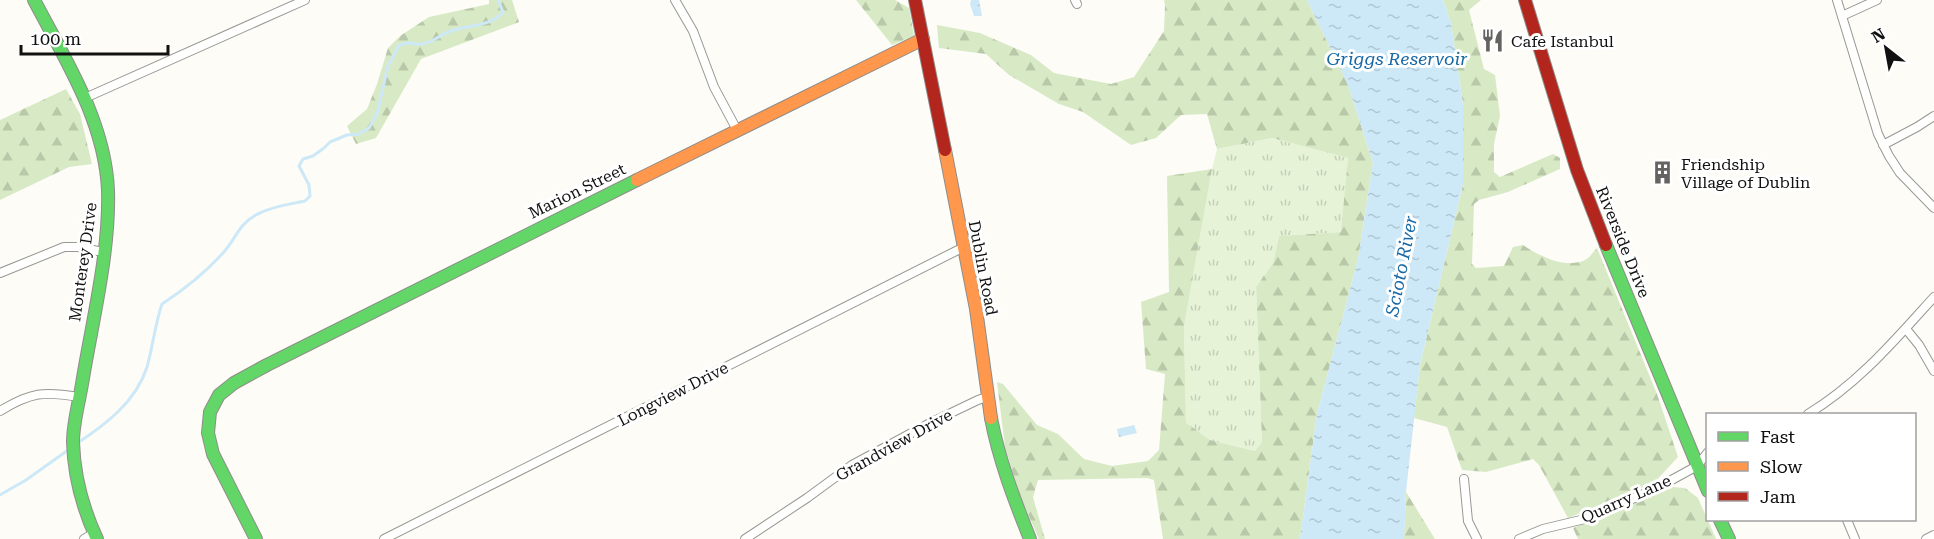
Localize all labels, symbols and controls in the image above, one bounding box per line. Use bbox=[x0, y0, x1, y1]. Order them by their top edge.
scale bar bbox=[21, 18, 168, 56]
north arrow bbox=[1856, 18, 1916, 78]
text: N bbox=[1868, 24, 1889, 47]
text: 100 m bbox=[30, 28, 81, 49]
restaurant icon: Cafe Istanbul bbox=[1480, 28, 1506, 54]
place label: Cafe Istanbul bbox=[1511, 32, 1614, 51]
water label: Griggs Reservoir bbox=[1326, 48, 1468, 69]
place label: Friendship Village of Dublin bbox=[1681, 155, 1810, 192]
street label: Marion Street bbox=[525, 159, 629, 223]
building icon: Friendship Village of Dublin bbox=[1650, 160, 1676, 186]
street label: Riverside Drive bbox=[1592, 184, 1654, 301]
street label: Monterey Drive bbox=[65, 201, 101, 323]
water label: Scioto River bbox=[1381, 214, 1421, 319]
street label: Dublin Road bbox=[964, 219, 1002, 317]
street label: Longview Drive bbox=[615, 358, 732, 430]
street label: Grandview Drive bbox=[832, 405, 956, 485]
legend bbox=[1706, 413, 1916, 521]
text: Fast bbox=[1760, 426, 1795, 447]
text: Slow bbox=[1760, 456, 1802, 477]
street label: Quarry Lane bbox=[1578, 471, 1674, 527]
text: Jam bbox=[1760, 486, 1796, 507]

